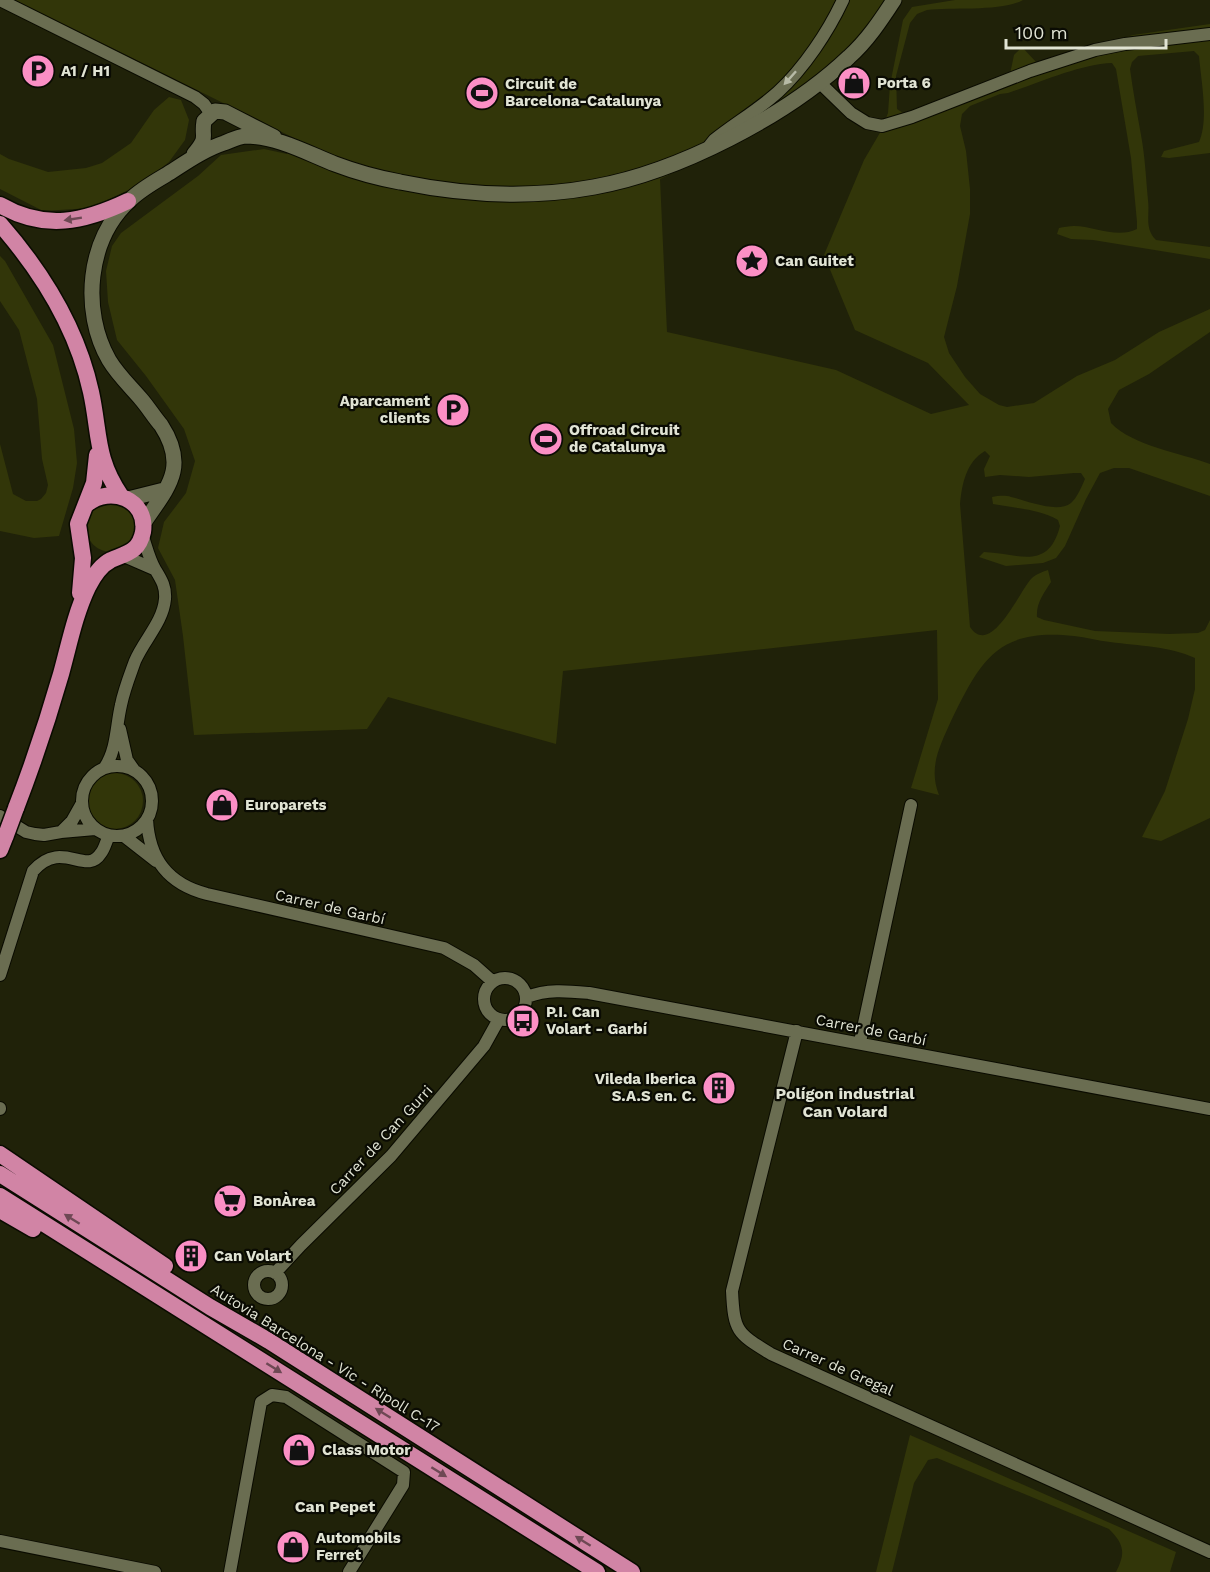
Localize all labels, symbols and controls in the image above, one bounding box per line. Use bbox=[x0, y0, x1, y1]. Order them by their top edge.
scale bar bbox=[1006, 12, 1166, 50]
text: 100 m bbox=[1015, 22, 1068, 43]
parking icon: A1 / H1 bbox=[20, 53, 56, 89]
place label: A1 / H1 bbox=[61, 62, 110, 80]
shop icon: Porta 6 bbox=[836, 65, 872, 101]
one-way arrow bbox=[783, 71, 797, 86]
place label: Porta 6 bbox=[877, 74, 931, 92]
sports icon: Circuit de Barcelona-Catalunya bbox=[464, 75, 500, 111]
place label: Circuit de Barcelona-Catalunya bbox=[505, 75, 662, 110]
one-way arrow bbox=[63, 215, 82, 224]
place icon: Can Guitet bbox=[734, 243, 770, 279]
place label: Can Guitet bbox=[775, 252, 854, 270]
place label: Aparcament clients bbox=[340, 392, 430, 427]
parking icon: Aparcament clients bbox=[435, 392, 471, 428]
sports icon: Offroad Circuit de Catalunya bbox=[528, 421, 564, 457]
place label: Offroad Circuit de Catalunya bbox=[569, 421, 680, 456]
shop icon: Europarets bbox=[204, 787, 240, 823]
place label: Europarets bbox=[245, 796, 327, 814]
street label: Carrer de Garbí bbox=[273, 886, 387, 928]
bus stop icon: P.I. Can Volart - Garbí bbox=[505, 1003, 541, 1039]
place label: P.I. Can Volart - Garbí bbox=[546, 1003, 648, 1038]
street label: Carrer de Garbí bbox=[814, 1010, 928, 1050]
place label: Vileda Iberica S.A.S en. C. bbox=[595, 1070, 696, 1105]
building icon: Vileda Iberica S.A.S en. C. bbox=[701, 1070, 737, 1106]
street label: Carrer de Can Gurri bbox=[326, 1082, 436, 1198]
district label: Polígon industrial Can Volard bbox=[775, 1084, 915, 1121]
supermarket icon: BonÀrea bbox=[212, 1183, 248, 1219]
place label: BonÀrea bbox=[253, 1192, 316, 1210]
one-way arrow bbox=[64, 1214, 80, 1225]
building icon: Can Volart bbox=[173, 1238, 209, 1274]
place label: Can Volart bbox=[214, 1247, 291, 1265]
street label: Autovia Barcelona - Vic - Ripoll C-17 bbox=[207, 1280, 443, 1436]
street label: Carrer de Gregal bbox=[780, 1334, 897, 1400]
one-way arrow bbox=[266, 1362, 282, 1373]
one-way arrow bbox=[375, 1408, 391, 1419]
shop icon: Class Motor bbox=[281, 1432, 317, 1468]
place label: Class Motor bbox=[322, 1441, 411, 1459]
one-way arrow bbox=[431, 1466, 447, 1477]
district label: Can Pepet bbox=[295, 1497, 375, 1516]
shop icon: Automobils Ferret bbox=[275, 1529, 311, 1565]
place label: Automobils Ferret bbox=[316, 1529, 401, 1564]
one-way arrow bbox=[575, 1535, 591, 1546]

